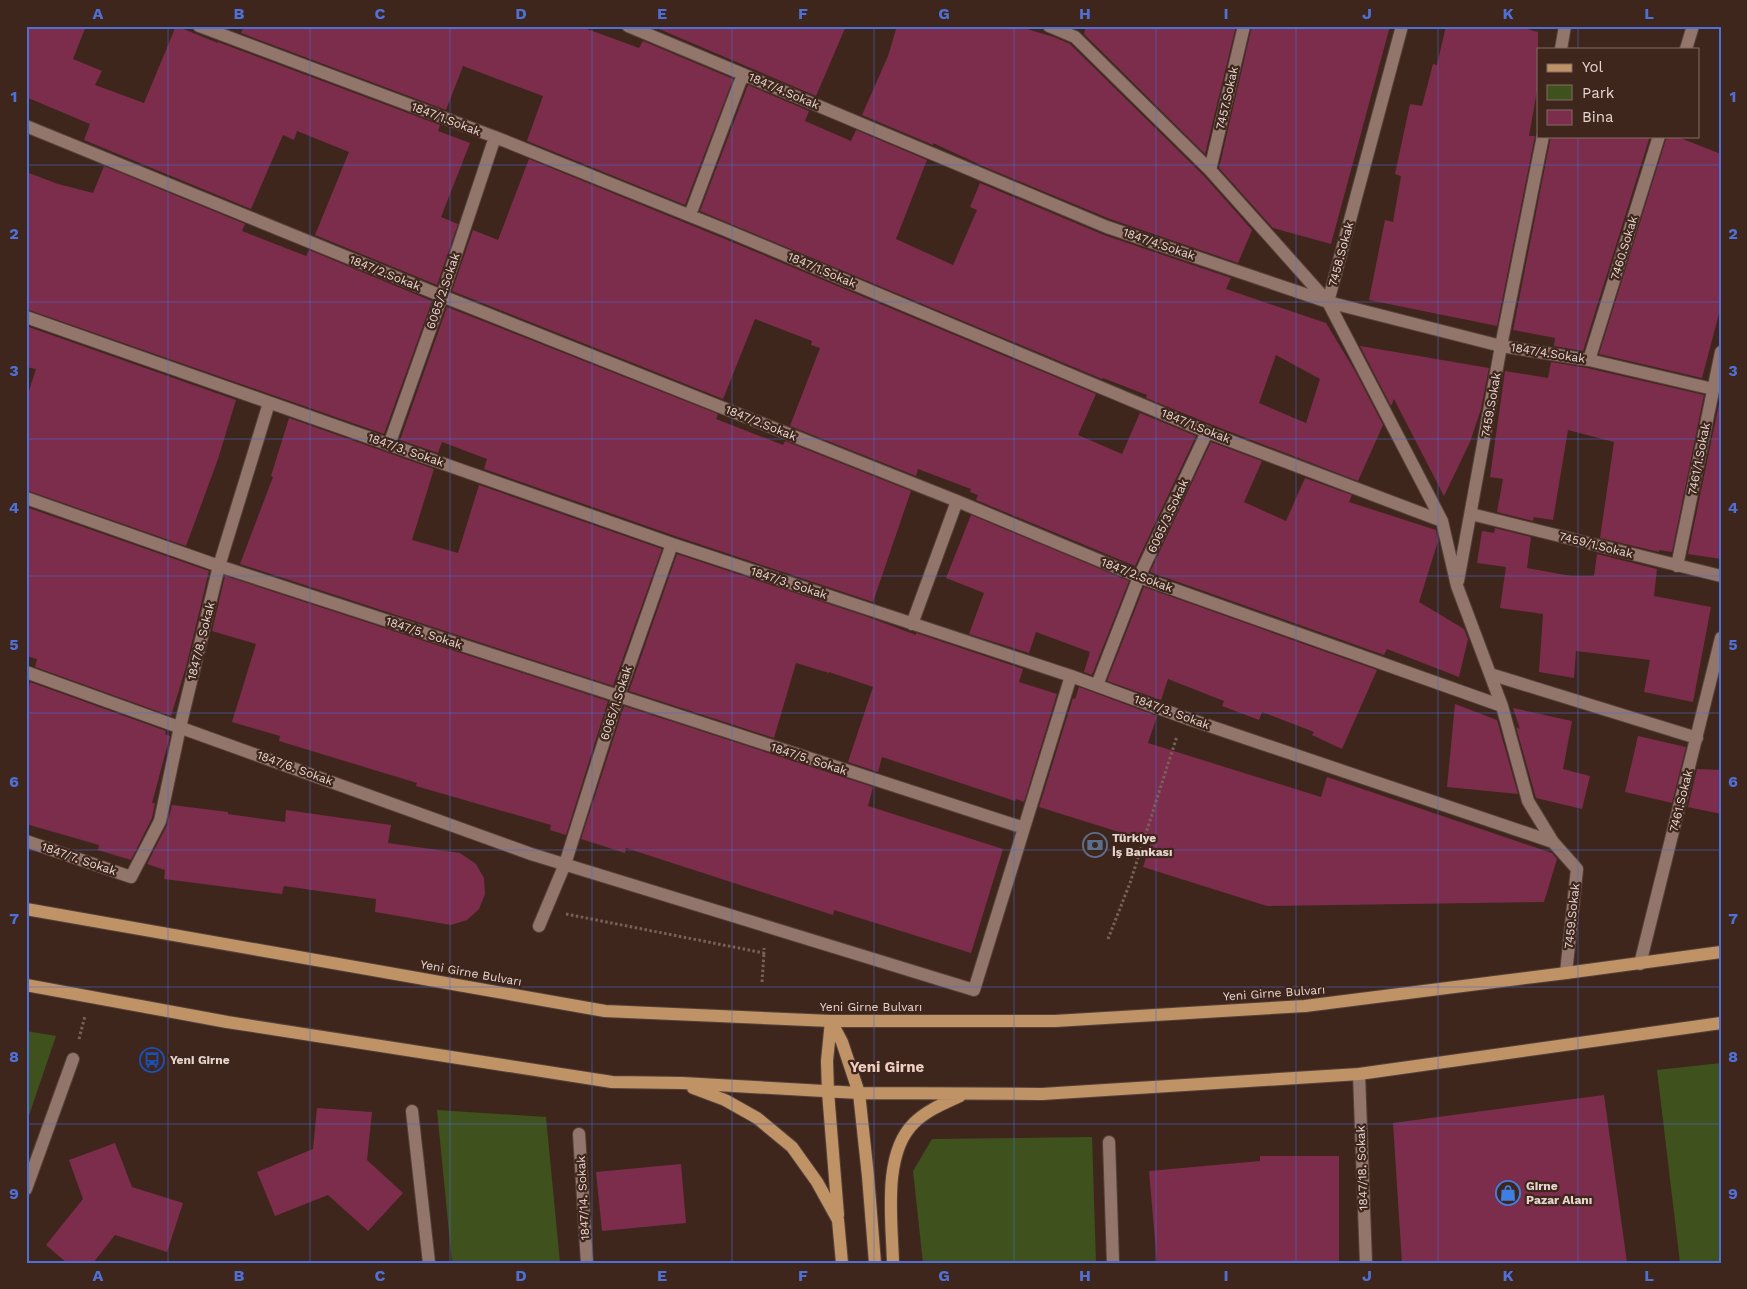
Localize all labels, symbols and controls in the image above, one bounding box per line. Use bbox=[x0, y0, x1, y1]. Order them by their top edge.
text: A bbox=[93, 4, 104, 23]
text: B bbox=[234, 4, 245, 23]
text: C bbox=[375, 4, 386, 23]
text: D bbox=[515, 4, 527, 23]
text: E bbox=[657, 4, 667, 23]
text: F bbox=[798, 4, 808, 23]
text: G bbox=[938, 4, 950, 23]
text: H bbox=[1079, 4, 1091, 23]
text: I bbox=[1223, 4, 1229, 23]
text: J bbox=[1362, 4, 1372, 23]
text: K bbox=[1502, 4, 1514, 23]
text: L bbox=[1644, 4, 1654, 23]
legend bbox=[1537, 48, 1700, 138]
text: Yol bbox=[1582, 58, 1604, 76]
street label: 7457.Sokak bbox=[1213, 65, 1241, 131]
street label: 1847/4.Sokak bbox=[747, 70, 822, 112]
text: Park bbox=[1582, 84, 1615, 102]
text: 1 bbox=[11, 87, 17, 106]
text: 1 bbox=[1730, 87, 1736, 106]
street label: 1847/1.Sokak bbox=[409, 99, 483, 139]
text: Bina bbox=[1582, 108, 1614, 126]
street label: 7460.Sokak bbox=[1608, 214, 1640, 282]
street label: 7458.Sokak bbox=[1326, 220, 1356, 288]
text: 2 bbox=[9, 224, 19, 243]
text: 2 bbox=[1728, 224, 1738, 243]
street label: 1847/4.Sokak bbox=[1121, 225, 1197, 263]
street label: 1847/1.Sokak bbox=[786, 249, 859, 291]
street label: 6065/2.Sokak bbox=[423, 251, 463, 331]
street label: 1847/2.Sokak bbox=[347, 252, 423, 294]
street label: 1847/4.Sokak bbox=[1510, 340, 1586, 366]
text: 3 bbox=[9, 361, 19, 380]
text: 3 bbox=[1728, 361, 1738, 380]
street label: 7459.Sokak bbox=[1478, 371, 1504, 439]
street label: 1847/2.Sokak bbox=[723, 402, 799, 444]
street label: 1847/1.Sokak bbox=[1159, 406, 1233, 446]
street label: 7461/1.Sokak bbox=[1685, 421, 1713, 496]
street label: 1847/3. Sokak bbox=[366, 430, 446, 470]
street label: 6065/3.Sokak bbox=[1145, 477, 1191, 555]
text: 4 bbox=[9, 498, 19, 517]
text: 4 bbox=[1728, 498, 1738, 517]
street label: 7459/1.Sokak bbox=[1558, 529, 1635, 561]
street label: 1847/2.Sokak bbox=[1099, 555, 1175, 595]
street label: 1847/3. Sokak bbox=[749, 564, 829, 602]
street label: 1847/8. Sokak bbox=[185, 600, 217, 681]
street label: 1847/5. Sokak bbox=[384, 614, 464, 652]
text: 5 bbox=[9, 635, 19, 654]
text: 5 bbox=[1728, 635, 1738, 654]
street label: 6065/1.Sokak bbox=[597, 664, 635, 742]
street label: 1847/3. Sokak bbox=[1132, 692, 1212, 732]
street label: 1847/5. Sokak bbox=[769, 740, 849, 778]
street label: 1847/6. Sokak bbox=[255, 748, 335, 788]
street label: 7461.Sokak bbox=[1667, 768, 1696, 834]
text: 6 bbox=[9, 772, 19, 791]
text: 6 bbox=[1728, 772, 1738, 791]
place label: Türkiye İş Bankası bbox=[1112, 831, 1172, 859]
bank icon: Türkiye İş Bankası bbox=[1082, 832, 1108, 858]
street label: 1847/7. Sokak bbox=[40, 840, 118, 878]
street label: 7459.Sokak bbox=[1562, 882, 1582, 949]
text: 7 bbox=[9, 909, 19, 928]
text: 7 bbox=[1728, 909, 1738, 928]
street label: Yeni Girne Bulvarı bbox=[419, 957, 523, 989]
street label: Yeni Girne Bulvarı bbox=[1222, 982, 1326, 1004]
street label: Yeni Girne Bulvarı bbox=[820, 1000, 922, 1014]
text: 8 bbox=[9, 1047, 19, 1066]
bus stop icon: Yeni Girne bbox=[139, 1047, 165, 1073]
text: 8 bbox=[1728, 1047, 1738, 1066]
place label: Yeni Girne bbox=[170, 1053, 230, 1067]
district label: Yeni Girne bbox=[850, 1058, 925, 1076]
street label: 1847/18. Sokak bbox=[1354, 1125, 1370, 1211]
street label: 1847/14. Sokak bbox=[574, 1155, 592, 1241]
place label: Girne Pazar Alanı bbox=[1526, 1179, 1592, 1207]
shop icon: Girne Pazar Alanı bbox=[1495, 1180, 1521, 1206]
text: 9 bbox=[9, 1184, 19, 1203]
text: 9 bbox=[1728, 1184, 1738, 1203]
text: A bbox=[93, 1266, 104, 1285]
text: B bbox=[234, 1266, 245, 1285]
text: C bbox=[375, 1266, 386, 1285]
text: D bbox=[515, 1266, 527, 1285]
text: E bbox=[657, 1266, 667, 1285]
text: F bbox=[798, 1266, 808, 1285]
text: G bbox=[938, 1266, 950, 1285]
text: H bbox=[1079, 1266, 1091, 1285]
text: I bbox=[1223, 1266, 1229, 1285]
text: J bbox=[1362, 1266, 1372, 1285]
text: K bbox=[1502, 1266, 1514, 1285]
text: L bbox=[1644, 1266, 1654, 1285]

